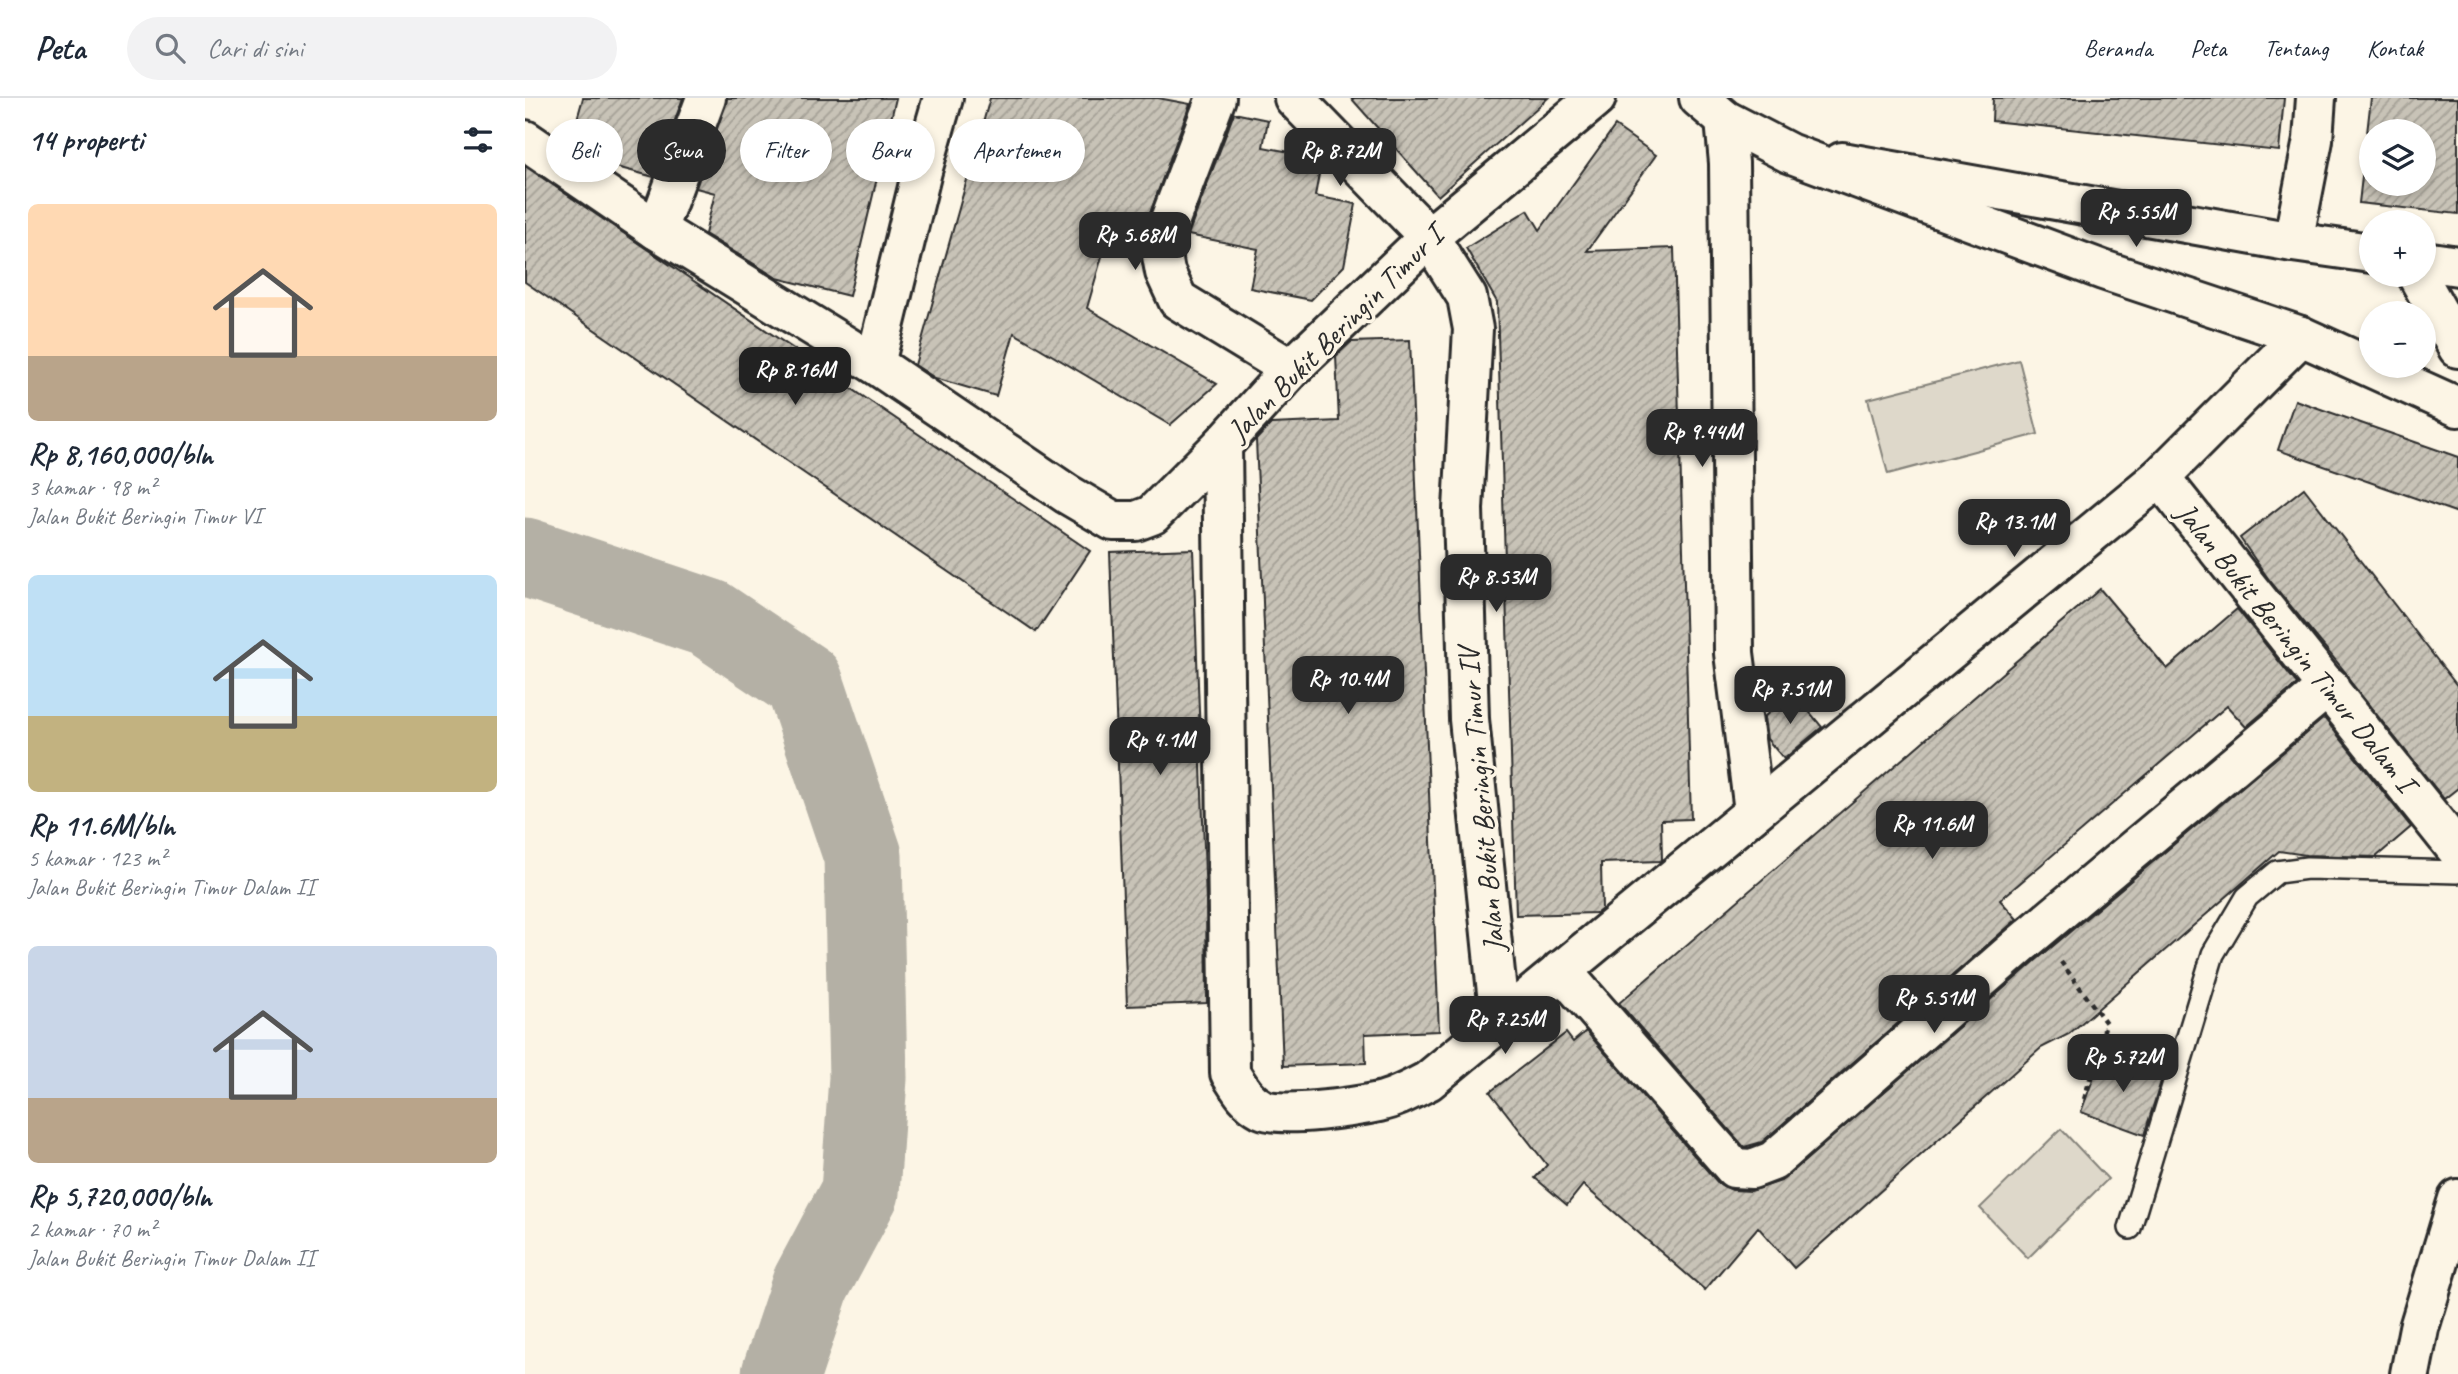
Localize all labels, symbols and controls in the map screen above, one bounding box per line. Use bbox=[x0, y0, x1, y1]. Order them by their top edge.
search box bbox=[127, 17, 617, 80]
text: Peta bbox=[35, 27, 85, 69]
icon: search bbox=[151, 29, 189, 67]
text: Cari di sini bbox=[207, 32, 303, 65]
text: Beranda bbox=[2084, 33, 2152, 63]
text: Peta bbox=[2190, 33, 2226, 63]
text: Tentang bbox=[2264, 33, 2329, 63]
text: Kontak bbox=[2367, 33, 2423, 63]
chip: Beli bbox=[546, 119, 623, 182]
chip: Sewa bbox=[637, 119, 726, 182]
chip: Filter bbox=[740, 119, 832, 182]
chip: Baru bbox=[846, 119, 935, 182]
chip: Apartemen bbox=[949, 119, 1085, 182]
map controls bbox=[2359, 119, 2436, 378]
button: layers bbox=[2359, 119, 2436, 196]
text: 14 properti bbox=[28, 121, 143, 159]
icon: filters bbox=[459, 121, 497, 159]
pin: Rp 8.72M bbox=[1268, 129, 1412, 188]
text: Rp 8.72M bbox=[1300, 136, 1380, 165]
pin: Rp 5.55M bbox=[2064, 190, 2208, 249]
text: Rp 5.55M bbox=[2097, 197, 2175, 226]
button: + bbox=[2359, 210, 2436, 287]
pin: Rp 5.68M bbox=[1063, 212, 1207, 272]
street label: Jalan Bukit Beringin Timur I bbox=[1218, 212, 1456, 450]
text: Rp 5.68M bbox=[1095, 220, 1175, 249]
icon: home bbox=[200, 250, 326, 376]
button: − bbox=[2359, 301, 2436, 378]
pin: Rp 8.16M bbox=[723, 348, 867, 407]
text: Rp 8.16M bbox=[755, 355, 835, 384]
pin: Rp 9.44M bbox=[1630, 410, 1774, 469]
text: Rp 9.44M bbox=[1662, 417, 1742, 446]
text: Rp 8,160,000/bln bbox=[28, 435, 213, 473]
text: 3 kamar · 98 m² bbox=[28, 473, 156, 502]
street label: Jalan Bukit Beringin Timur Dalam I bbox=[2166, 493, 2429, 805]
pin: Rp 13.1M bbox=[1942, 500, 2086, 559]
text: Jalan Bukit Beringin Timur VI bbox=[28, 502, 261, 531]
text: Rp 13.1M bbox=[1974, 507, 2054, 536]
pin: Rp 8.53M bbox=[1424, 554, 1568, 614]
text: Rp 8.53M bbox=[1456, 562, 1536, 591]
icon: home bbox=[200, 621, 326, 747]
street label: Jalan Bukit Beringin Timur IV bbox=[1448, 641, 1513, 956]
pin: Rp 10.4M bbox=[1276, 656, 1420, 716]
text: Rp 10.4M bbox=[1308, 664, 1388, 693]
pin: Rp 7.51M bbox=[1718, 666, 1862, 726]
text: Rp 7.51M bbox=[1750, 674, 1830, 703]
pin: Rp 4.1M bbox=[1095, 718, 1225, 777]
text: Rp 4.1M bbox=[1125, 725, 1195, 754]
pin: Rp 11.6M bbox=[1860, 802, 2004, 861]
text: Rp 11.6M/bln bbox=[28, 806, 175, 844]
text: Rp 11.6M bbox=[1892, 809, 1972, 838]
text: 5 kamar · 123 m² bbox=[28, 844, 166, 873]
text: Jalan Bukit Beringin Timur Dalam II bbox=[28, 873, 315, 902]
pin: Rp 5.51M bbox=[1862, 976, 2006, 1035]
text: Rp 5.51M bbox=[1895, 983, 1973, 1012]
icon: home bbox=[200, 992, 326, 1118]
pin: Rp 7.25M bbox=[1433, 996, 1577, 1056]
text: Rp 7.25M bbox=[1465, 1004, 1545, 1033]
pin: Rp 5.72M bbox=[2051, 1034, 2195, 1094]
text: Rp 5.72M bbox=[2083, 1042, 2163, 1071]
text: Rp 5,720,000/bln bbox=[28, 1177, 212, 1215]
text: 2 kamar · 70 m² bbox=[28, 1215, 156, 1244]
text: Jalan Bukit Beringin Timur Dalam II bbox=[28, 1244, 315, 1273]

